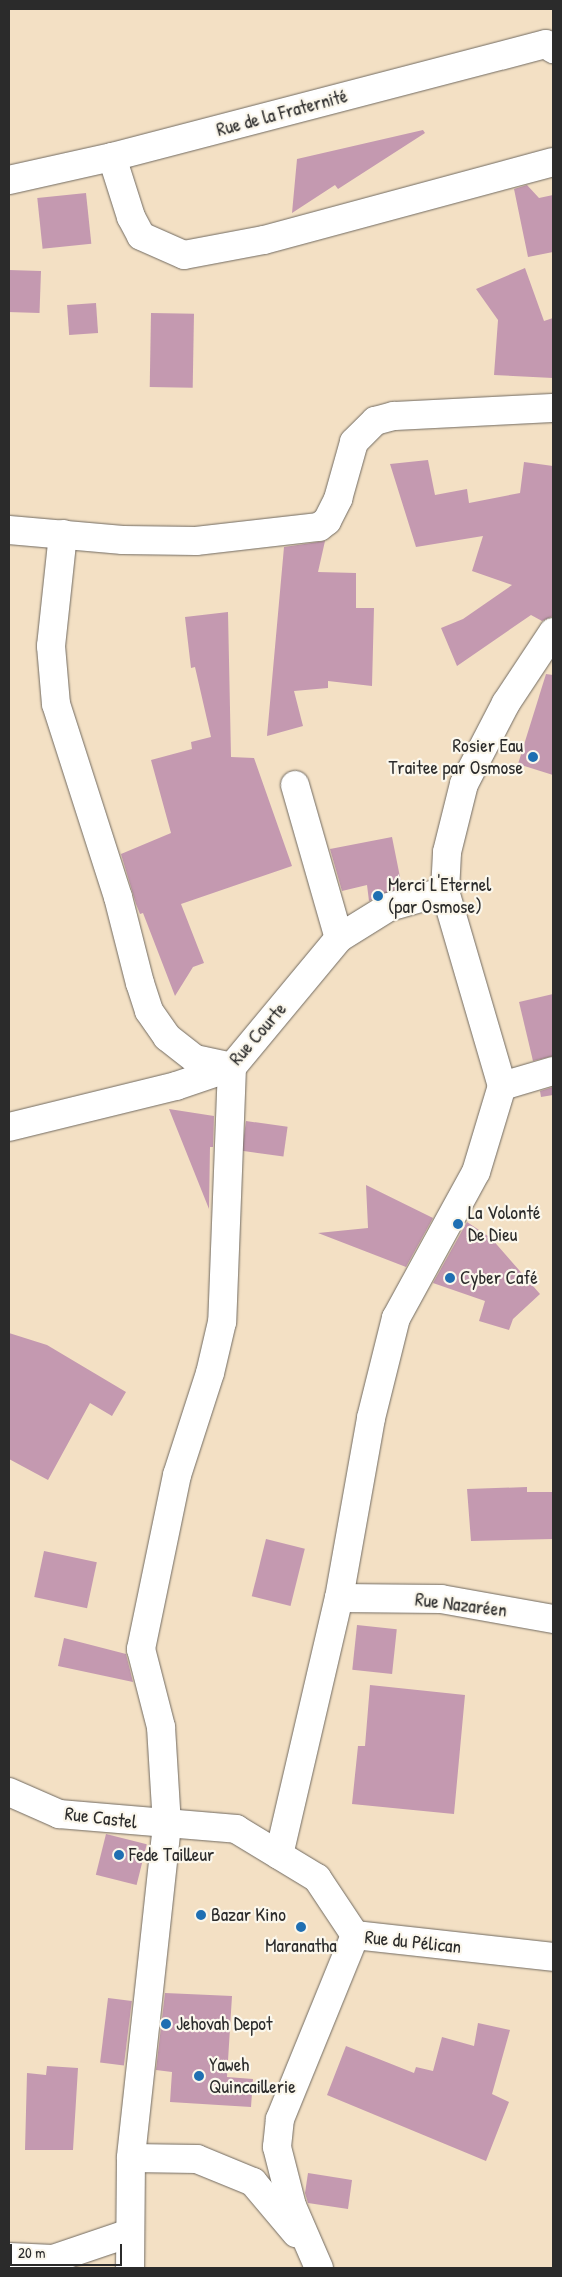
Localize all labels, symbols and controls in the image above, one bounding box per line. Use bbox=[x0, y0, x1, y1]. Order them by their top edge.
street label: Rue de la Fraternité bbox=[214, 85, 350, 141]
place label: Rosier Eau Traitee par Osmose bbox=[388, 735, 523, 779]
marker: Rosier Eau Traitee par Osmose bbox=[527, 751, 539, 763]
place label: Merci L'Eternel (par Osmose) bbox=[388, 874, 491, 918]
marker: Merci L'Eternel (par Osmose) bbox=[372, 890, 384, 902]
street label: Rue Courte bbox=[225, 998, 291, 1070]
place label: La Volonté De Dieu bbox=[468, 1202, 541, 1246]
marker: La Volonté De Dieu bbox=[452, 1218, 464, 1230]
place label: Cyber Café bbox=[460, 1267, 538, 1289]
marker: Cyber Café bbox=[444, 1272, 456, 1284]
street label: Rue Nazaréen bbox=[414, 1588, 508, 1622]
street label: Rue Castel bbox=[64, 1802, 138, 1834]
place label: Fede Tailleur bbox=[129, 1844, 214, 1866]
marker: Fede Tailleur bbox=[113, 1849, 125, 1861]
place label: Bazar Kino bbox=[211, 1904, 286, 1926]
marker: Bazar Kino bbox=[195, 1909, 207, 1921]
marker: Maranatha bbox=[295, 1921, 307, 1933]
street label: Rue du Pélican bbox=[364, 1926, 462, 1958]
place label: Maranatha bbox=[265, 1935, 337, 1957]
place label: Jehovah Depot bbox=[176, 2013, 273, 2035]
marker: Jehovah Depot bbox=[160, 2018, 172, 2030]
place label: Yaweh Quincaillerie bbox=[209, 2054, 296, 2098]
marker: Yaweh Quincaillerie bbox=[193, 2070, 205, 2082]
scale bar bbox=[12, 2234, 125, 2266]
text: 20 m bbox=[18, 2242, 45, 2263]

